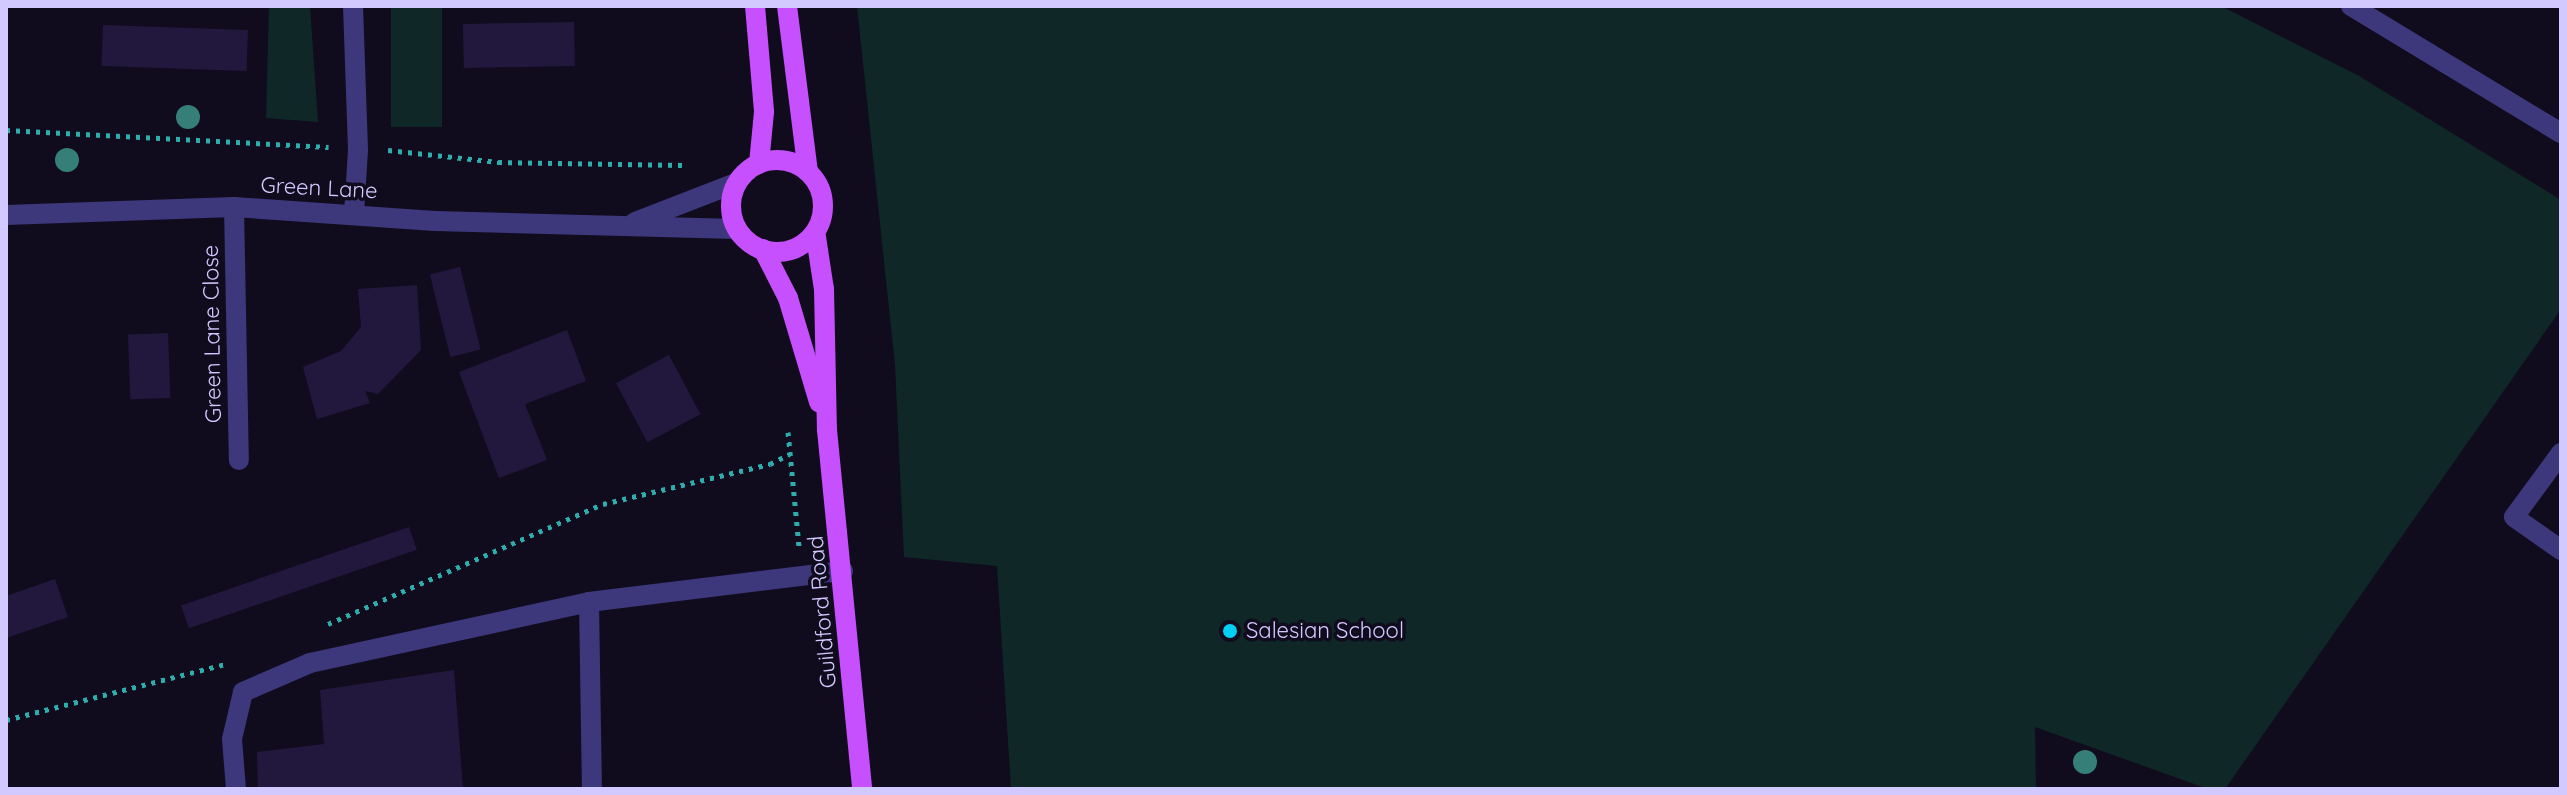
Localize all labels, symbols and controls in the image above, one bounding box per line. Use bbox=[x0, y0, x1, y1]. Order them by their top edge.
street label: Green Lane bbox=[260, 172, 378, 204]
street label: Green Lane Close bbox=[197, 245, 227, 423]
street label: Guildford Road bbox=[802, 535, 842, 689]
place label: Salesian School bbox=[1246, 618, 1404, 644]
marker: Salesian School bbox=[1221, 622, 1239, 640]

